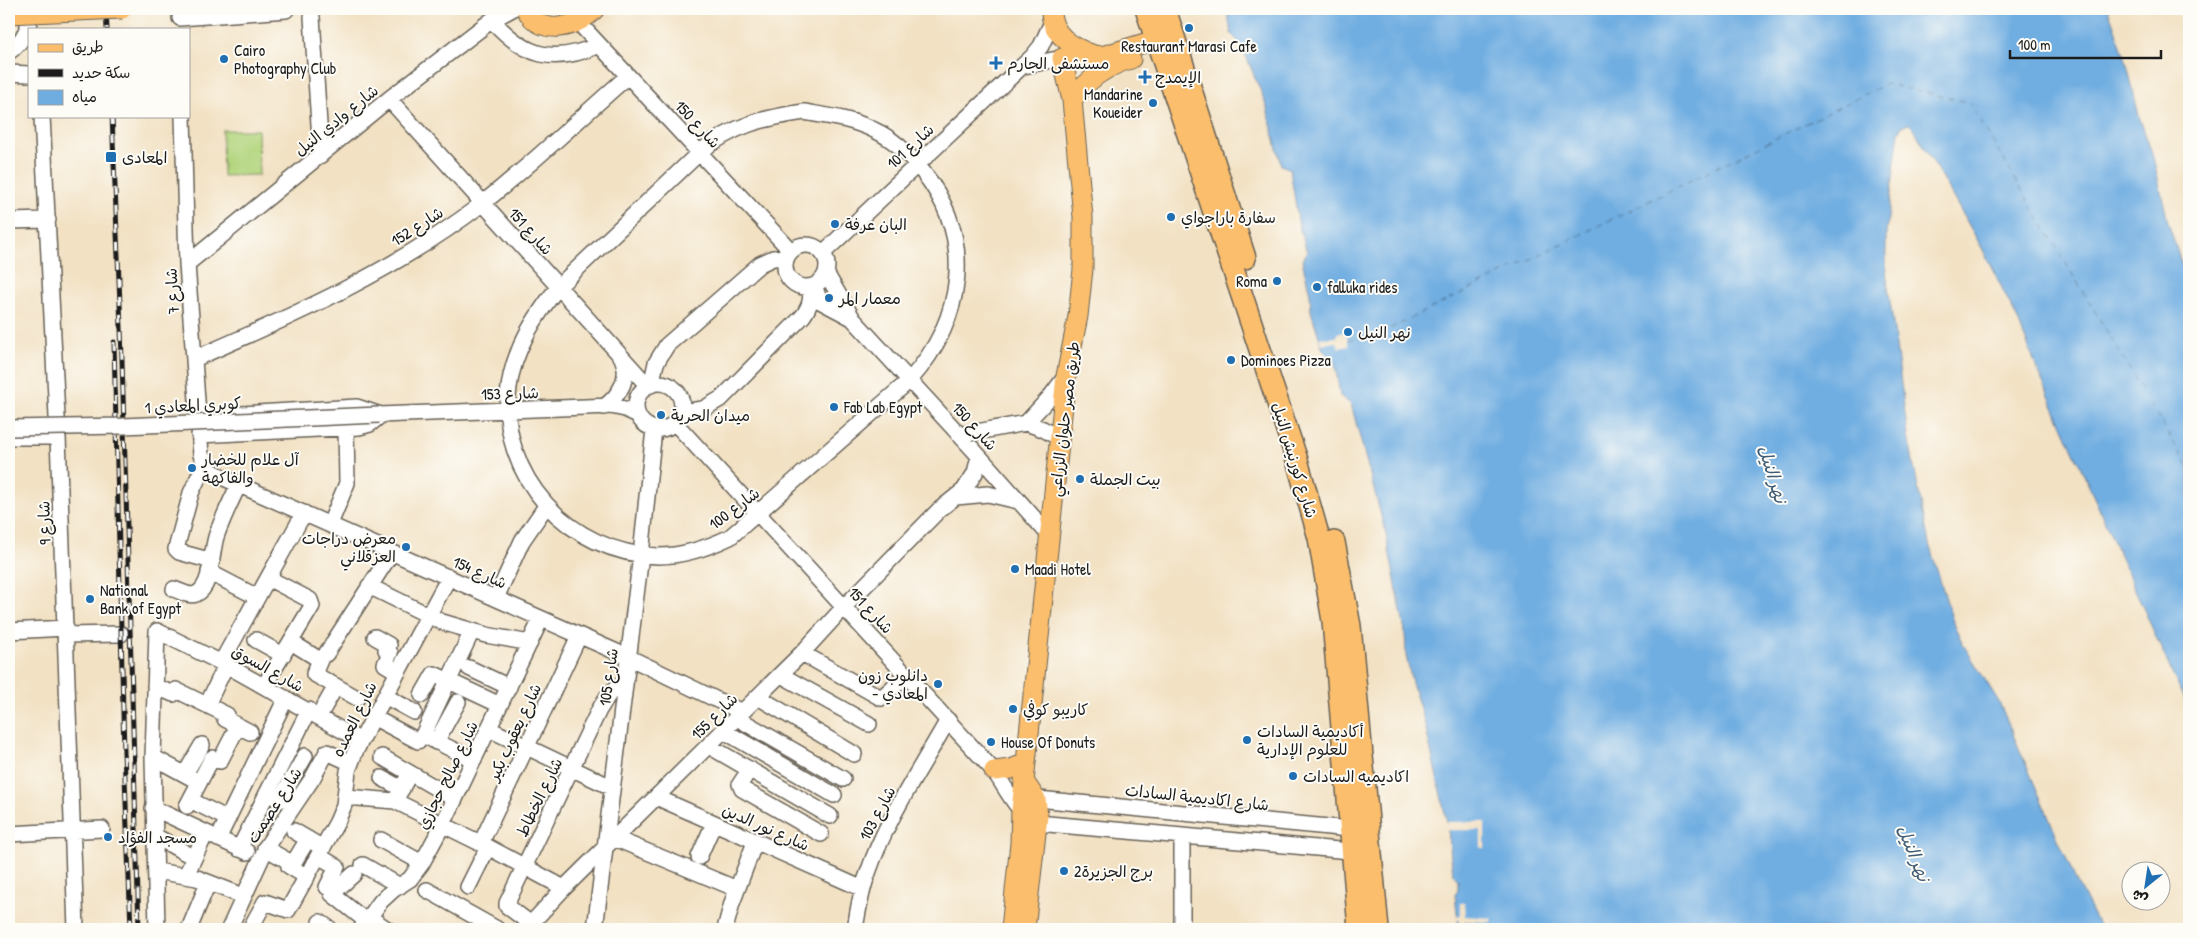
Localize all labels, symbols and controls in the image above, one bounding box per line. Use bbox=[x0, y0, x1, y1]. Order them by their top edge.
marker: Restaurant Marasi Cafe bbox=[1183, 22, 1195, 34]
legend bbox=[28, 28, 190, 118]
scale bar bbox=[2010, 28, 2162, 60]
text: 100 m bbox=[2018, 34, 2051, 55]
place label: Restaurant Marasi Cafe bbox=[1121, 35, 1257, 57]
text: طريق bbox=[72, 36, 104, 57]
place label: Cairo Photography Club bbox=[234, 39, 336, 79]
place label: مستشفى الجارم bbox=[1007, 52, 1109, 76]
marker: Cairo Photography Club bbox=[218, 53, 230, 65]
marker: مستشفى الجارم bbox=[989, 56, 1003, 70]
text: سكة حديد bbox=[72, 62, 130, 83]
place label: الإيمدج bbox=[1155, 66, 1201, 88]
marker: الإيمدج bbox=[1139, 71, 1151, 83]
street label: شارع وادي النيل bbox=[289, 79, 383, 162]
place label: Mandarine Koueider bbox=[1084, 83, 1144, 123]
text: مياه bbox=[72, 86, 97, 107]
street label: شارع 150 bbox=[669, 95, 726, 153]
marker: Mandarine Koueider bbox=[1147, 97, 1159, 109]
street label: شارع 101 bbox=[882, 118, 939, 174]
place label: المعادى bbox=[122, 146, 167, 168]
marker: المعادى bbox=[104, 150, 118, 164]
street label: شارع 152 bbox=[387, 201, 448, 252]
street label: شارع 151 bbox=[503, 203, 558, 260]
place label: سفارة باراجواي bbox=[1181, 206, 1276, 229]
marker: سفارة باراجواي bbox=[1165, 211, 1177, 223]
place label: البان عرفة bbox=[845, 213, 907, 235]
marker: البان عرفة bbox=[829, 218, 841, 230]
street label: شارع 7 bbox=[159, 267, 186, 315]
place label: Roma bbox=[1236, 270, 1267, 292]
marker: Roma bbox=[1271, 275, 1283, 287]
place label: falluka rides bbox=[1327, 276, 1397, 298]
marker: falluka rides bbox=[1311, 281, 1323, 293]
place label: معمار المر bbox=[837, 287, 901, 309]
marker: معمار المر bbox=[823, 292, 835, 304]
place label: نهر النيل bbox=[1358, 321, 1411, 343]
marker: نهر النيل bbox=[1342, 326, 1354, 338]
street label: طريق مصر حلوان الزراعي bbox=[1044, 340, 1088, 498]
place label: Dominoes Pizza bbox=[1241, 349, 1331, 371]
marker: Dominoes Pizza bbox=[1225, 354, 1237, 366]
street label: شارع 153 bbox=[481, 381, 539, 406]
street label: كوبري المعادي 1 bbox=[144, 391, 242, 420]
place label: Fab Lab Egypt bbox=[843, 396, 923, 418]
street label: شارع 150 bbox=[947, 397, 1003, 456]
street label: شارع كورنيش النيل bbox=[1266, 399, 1323, 521]
marker: Fab Lab Egypt bbox=[828, 401, 840, 413]
place label: ميدان الحرية bbox=[671, 404, 750, 426]
marker: ميدان الحرية bbox=[655, 409, 667, 421]
water label: نهر النيل bbox=[1752, 442, 1794, 508]
place label: آل علام للخضار والفاكهة bbox=[200, 448, 300, 488]
marker: آل علام للخضار والفاكهة bbox=[186, 462, 198, 474]
place label: بيت الجملة bbox=[1090, 468, 1161, 490]
marker: بيت الجملة bbox=[1074, 473, 1086, 485]
street label: شارع 100 bbox=[704, 482, 765, 535]
street label: شارع 9 bbox=[32, 501, 57, 545]
place label: معرض دراجات العزقلاني bbox=[302, 527, 396, 571]
marker: معرض دراجات العزقلاني bbox=[400, 541, 412, 553]
street label: شارع 154 bbox=[449, 550, 510, 595]
place label: Maadi Hotel bbox=[1025, 558, 1091, 580]
marker: Maadi Hotel bbox=[1009, 563, 1021, 575]
place label: National Bank of Egypt bbox=[100, 579, 182, 619]
street label: شارع 151 bbox=[843, 582, 898, 639]
marker: National Bank of Egypt bbox=[84, 593, 96, 605]
street label: شارع السوق bbox=[228, 639, 308, 698]
street label: شارع 105 bbox=[593, 647, 624, 707]
place label: دانلوب زون - المعادي bbox=[858, 664, 928, 705]
street label: شارع العمده bbox=[326, 678, 383, 761]
marker: دانلوب زون - المعادي bbox=[932, 678, 944, 690]
street label: شارع يعقوب بكير bbox=[481, 680, 547, 787]
street label: شارع 155 bbox=[686, 688, 743, 745]
place label: كاريبو كوفي bbox=[1023, 698, 1089, 721]
marker: كاريبو كوفي bbox=[1007, 703, 1019, 715]
street label: شارع صالح حجازي bbox=[411, 717, 484, 833]
place label: أكاديمية السادات للعلوم الإدارية bbox=[1257, 720, 1363, 762]
place label: House Of Donuts bbox=[1001, 731, 1095, 753]
marker: أكاديمية السادات للعلوم الإدارية bbox=[1241, 734, 1253, 746]
marker: House Of Donuts bbox=[985, 736, 997, 748]
street label: شارع الخطاط bbox=[510, 754, 568, 841]
street label: شارع عصمت bbox=[241, 763, 308, 848]
place label: اكاديميه السادات bbox=[1303, 765, 1409, 787]
marker: اكاديميه السادات bbox=[1287, 770, 1299, 782]
street label: شارع اكاديمية السادات bbox=[1124, 778, 1270, 816]
street label: شارع 103 bbox=[854, 782, 901, 844]
street label: شارع نور الدين bbox=[719, 798, 813, 857]
water label: نهر النيل bbox=[1891, 821, 1938, 887]
place label: مسجد الفؤاد bbox=[118, 826, 197, 848]
marker: مسجد الفؤاد bbox=[102, 831, 114, 843]
place label: برج الجزيرة2 bbox=[1074, 860, 1153, 882]
north arrow bbox=[2120, 860, 2170, 910]
marker: برج الجزيرة2 bbox=[1058, 865, 1070, 877]
text: ش bbox=[2128, 886, 2151, 910]

